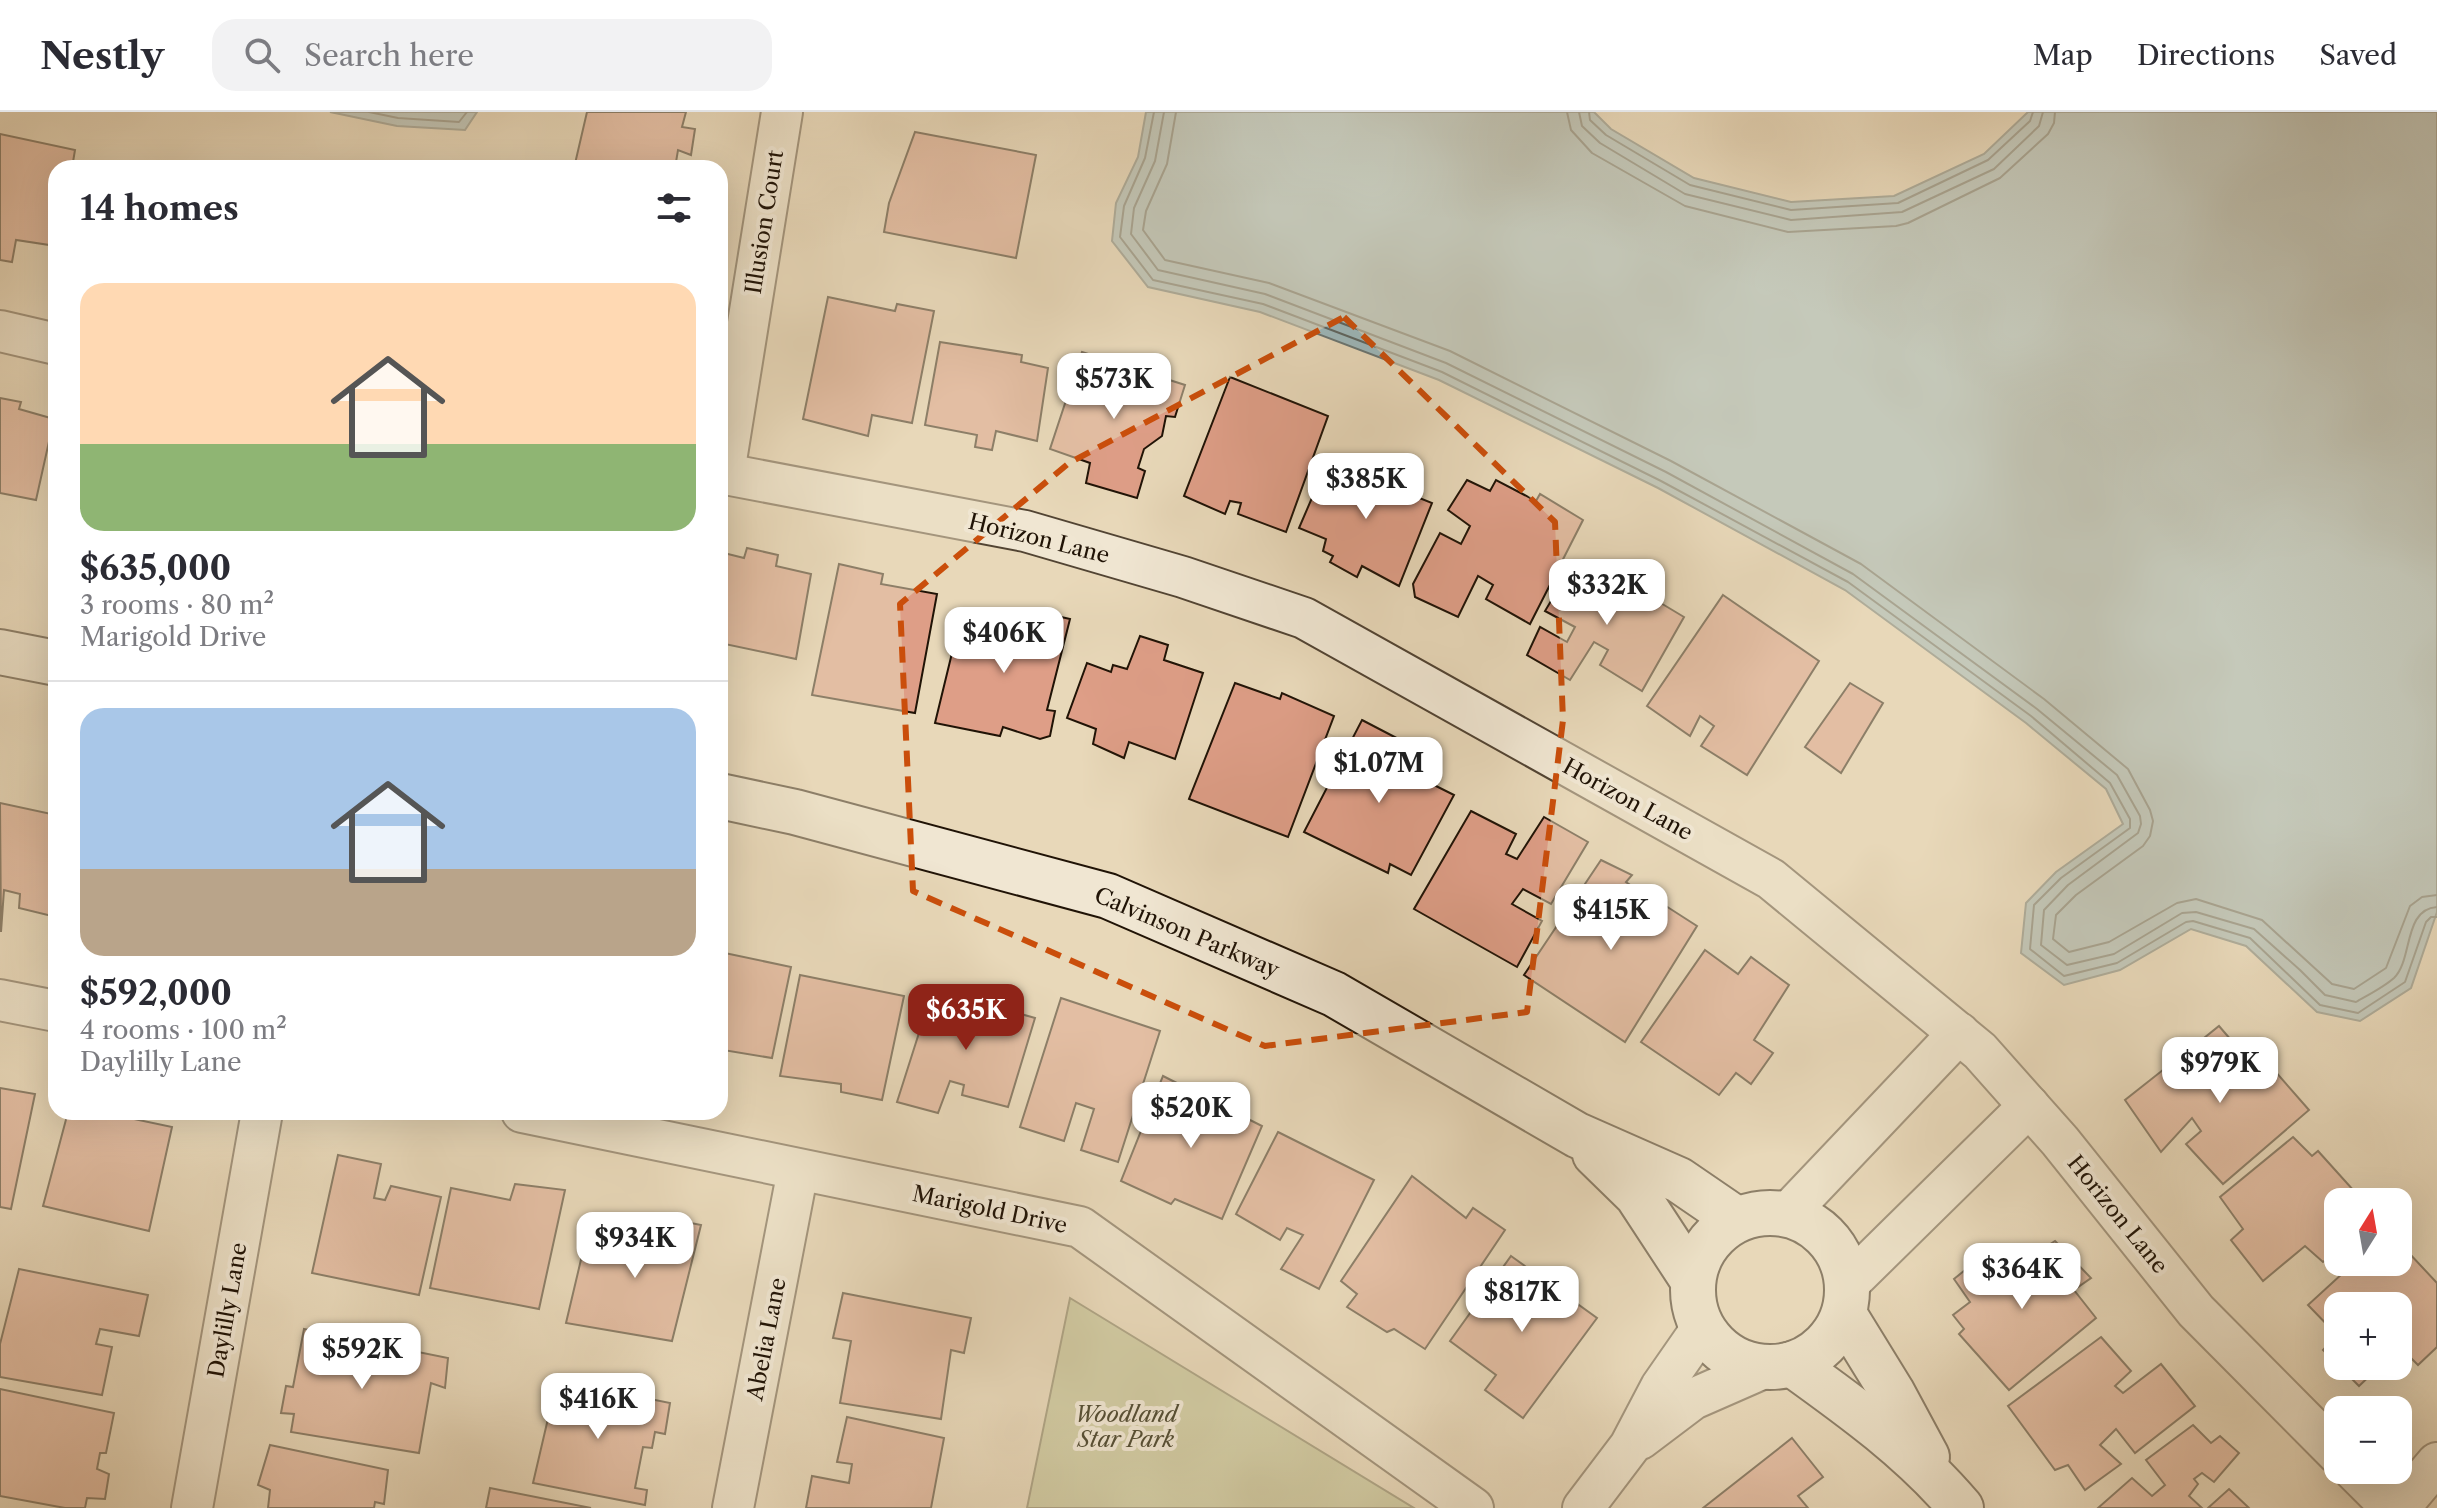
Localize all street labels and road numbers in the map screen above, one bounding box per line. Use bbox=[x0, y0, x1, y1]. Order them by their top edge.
street label: Illusion Court bbox=[740, 148, 789, 296]
street label: Horizon Lane bbox=[966, 508, 1112, 569]
street label: Horizon Lane bbox=[1558, 753, 1697, 846]
street label: Calvinson Parkway bbox=[1090, 881, 1284, 984]
street label: Horizon Lane bbox=[2062, 1150, 2174, 1279]
street label: Marigold Drive bbox=[910, 1180, 1070, 1239]
street label: Daylilly Lane bbox=[202, 1240, 253, 1380]
street label: Abelia Lane bbox=[741, 1275, 792, 1404]

